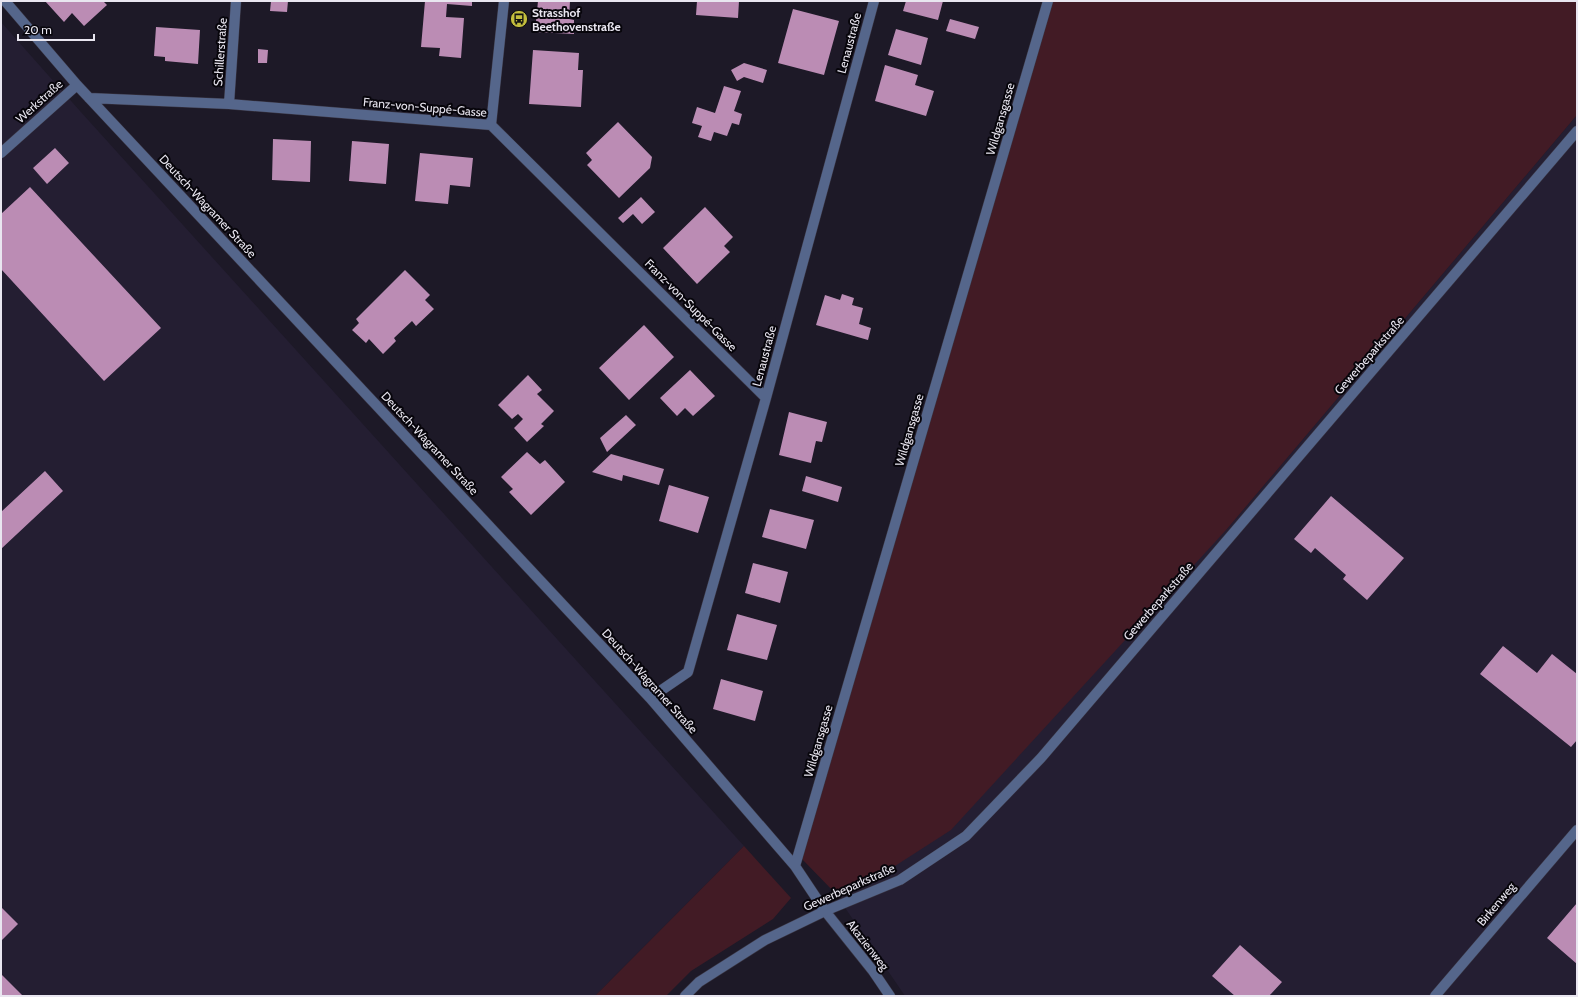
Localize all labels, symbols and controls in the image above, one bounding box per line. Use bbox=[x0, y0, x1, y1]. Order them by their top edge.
place label: Strasshof Beethovenstraße bbox=[532, 5, 621, 34]
bus stop icon: Strasshof Beethovenstraße bbox=[509, 9, 529, 29]
street label: Lenaustraße bbox=[834, 11, 864, 75]
scale bar bbox=[18, 16, 94, 42]
street label: Schillerstraße bbox=[210, 17, 230, 87]
text: 20 m bbox=[24, 22, 52, 37]
street label: Werkstraße bbox=[13, 76, 65, 126]
street label: Wildgansgasse bbox=[983, 81, 1017, 157]
street label: Franz-von-Suppé-Gasse bbox=[362, 94, 488, 120]
street label: Deutsch-Wagramer Straße bbox=[156, 151, 260, 261]
street label: Franz-von-Suppé-Gasse bbox=[642, 256, 740, 354]
street label: Gewerbeparkstraße bbox=[1331, 313, 1407, 397]
street label: Lenaustraße bbox=[749, 324, 779, 388]
street label: Deutsch-Wagramer Straße bbox=[378, 388, 482, 498]
street label: Wildgansgasse bbox=[892, 392, 926, 468]
street label: Gewerbeparkstraße bbox=[1120, 559, 1196, 643]
street label: Deutsch-Wagramer Straße bbox=[599, 626, 701, 736]
street label: Wildgansgasse bbox=[801, 703, 835, 779]
street label: Gewerbeparkstraße bbox=[801, 860, 897, 914]
street label: Birkenweg bbox=[1474, 878, 1519, 929]
street label: Akazienweg bbox=[844, 917, 893, 974]

